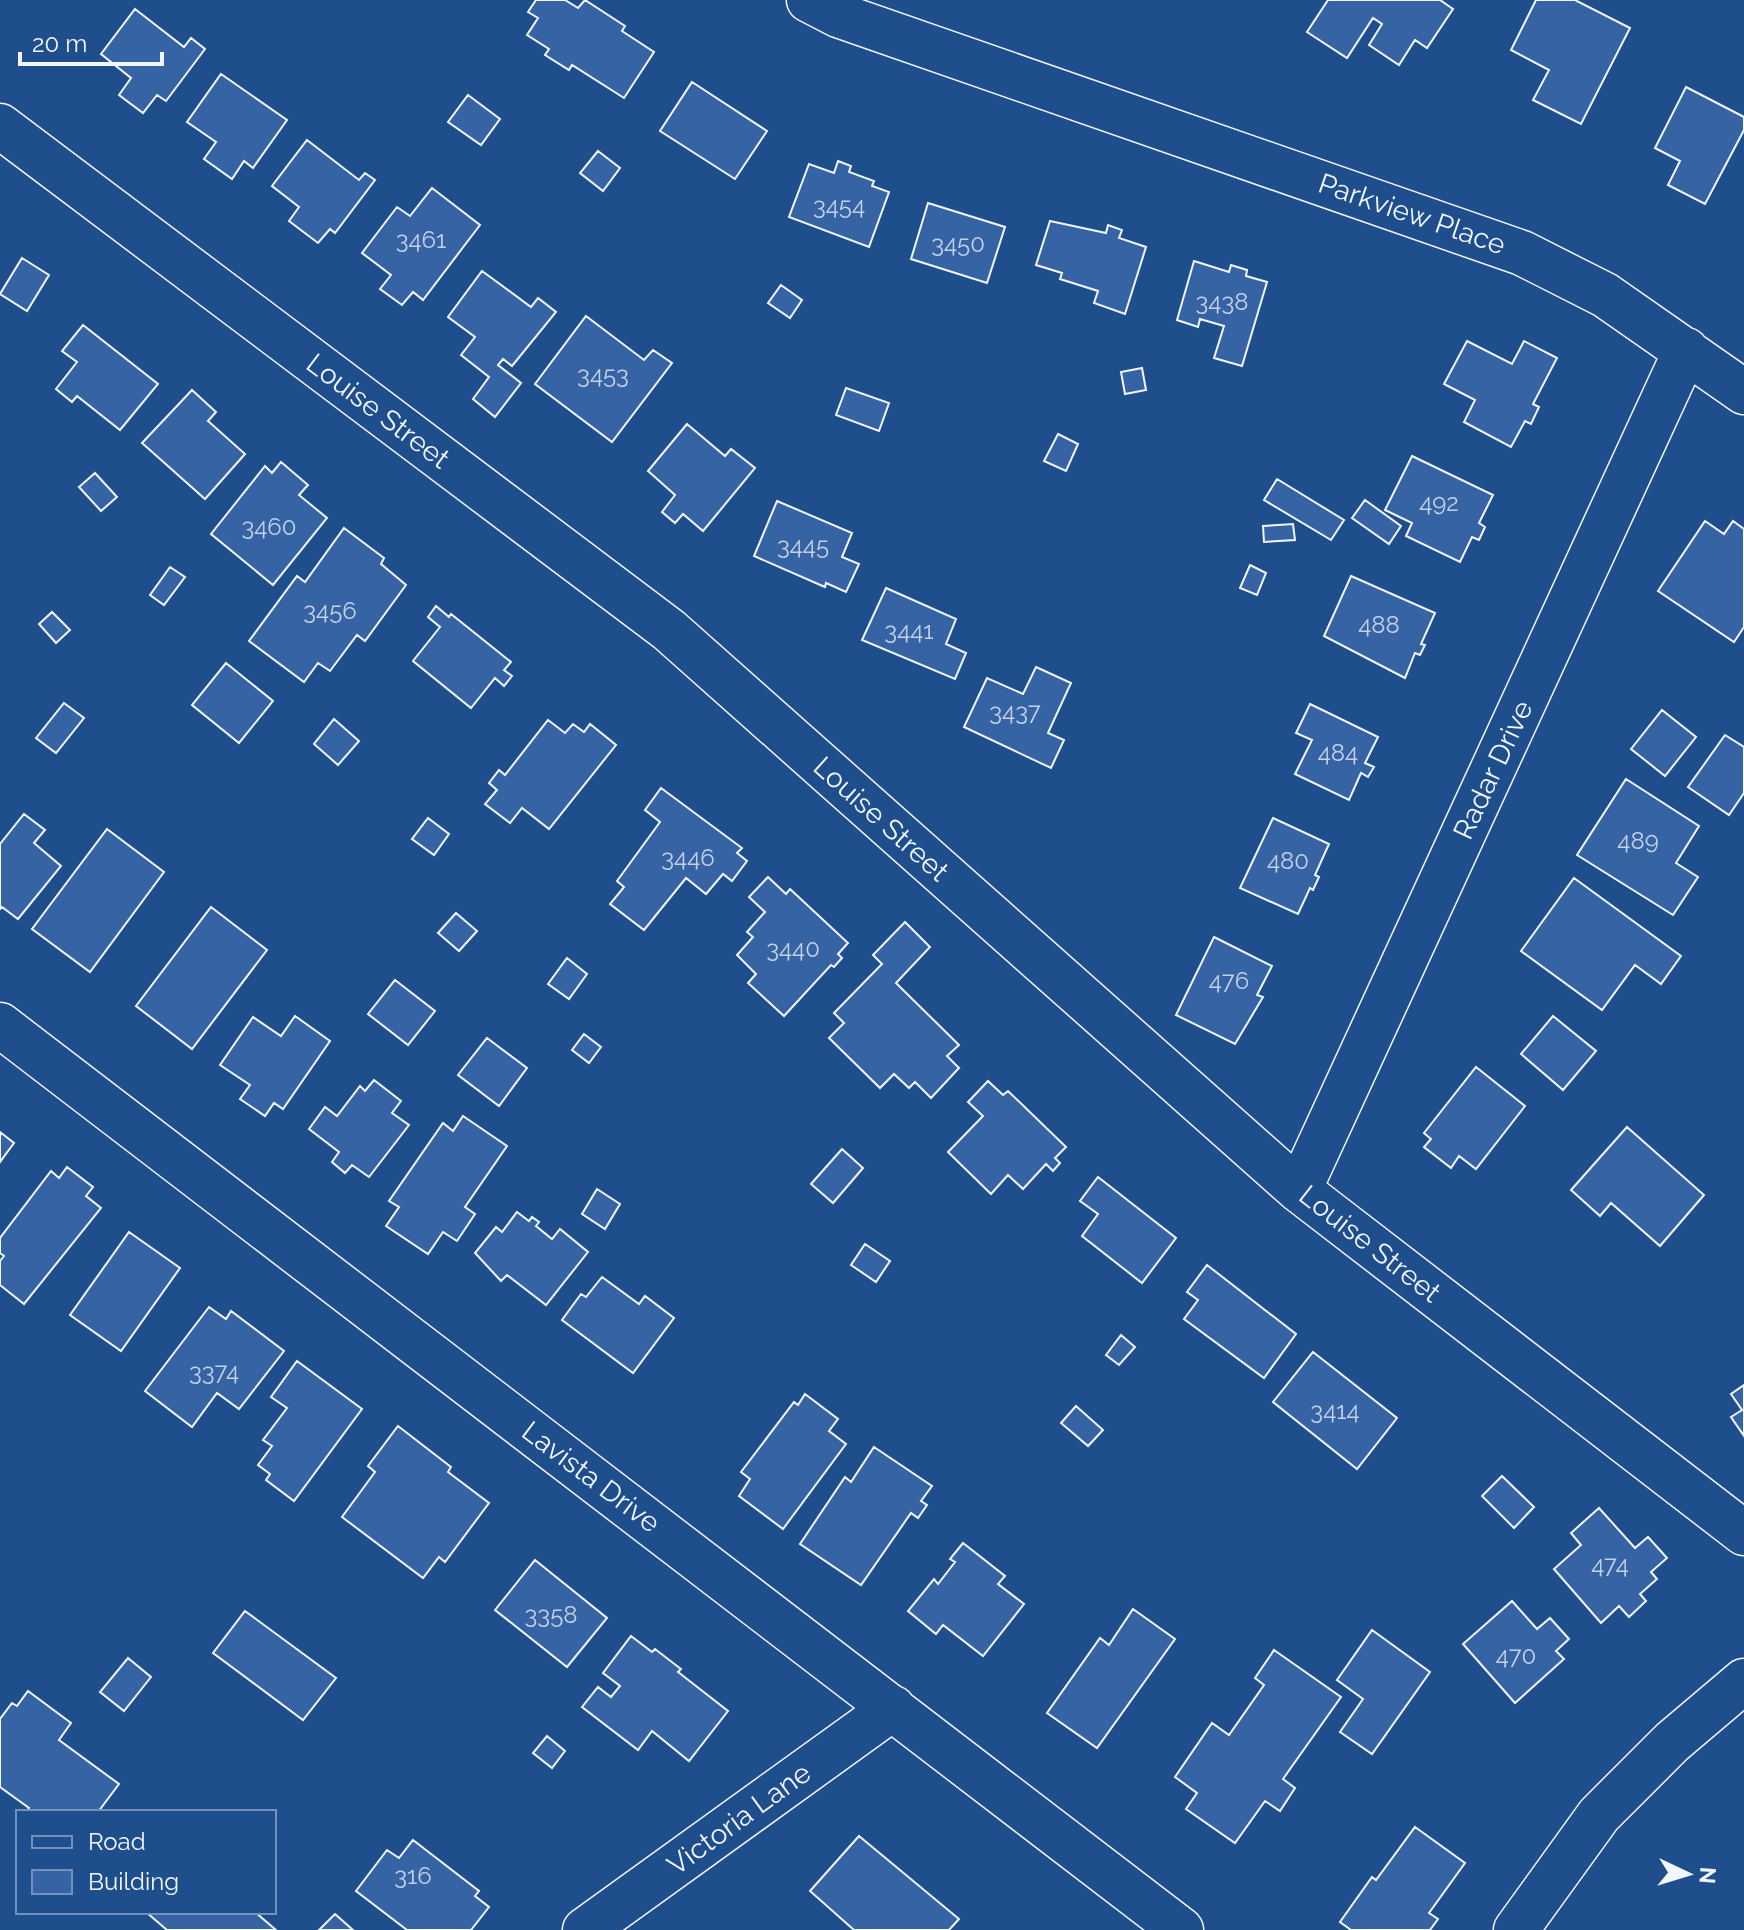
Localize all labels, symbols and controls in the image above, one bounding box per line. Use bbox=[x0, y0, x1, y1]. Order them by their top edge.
scale bar bbox=[20, 16, 162, 66]
text: 20 m bbox=[32, 29, 87, 58]
street label: Parkview Place bbox=[1314, 167, 1510, 261]
house number: 3454 bbox=[813, 191, 865, 220]
house number: 3461 bbox=[396, 225, 446, 254]
house number: 3450 bbox=[931, 229, 985, 258]
house number: 3438 bbox=[1196, 287, 1248, 316]
street label: Louise Street bbox=[300, 347, 456, 476]
house number: 3453 bbox=[577, 360, 629, 389]
house number: 492 bbox=[1419, 488, 1459, 517]
house number: 3460 bbox=[241, 512, 297, 541]
house number: 3445 bbox=[777, 531, 829, 560]
house number: 3456 bbox=[303, 596, 357, 625]
house number: 488 bbox=[1358, 610, 1400, 639]
house number: 3441 bbox=[884, 616, 934, 645]
street label: Radar Drive bbox=[1447, 695, 1539, 845]
house number: 3437 bbox=[989, 697, 1041, 726]
house number: 484 bbox=[1318, 738, 1358, 767]
street label: Louise Street bbox=[807, 750, 956, 889]
house number: 489 bbox=[1617, 826, 1659, 855]
house number: 3446 bbox=[661, 843, 715, 872]
house number: 480 bbox=[1267, 846, 1309, 875]
house number: 3440 bbox=[766, 934, 820, 963]
house number: 476 bbox=[1209, 966, 1249, 995]
street label: Louise Street bbox=[1293, 1179, 1448, 1310]
house number: 3374 bbox=[189, 1357, 239, 1386]
house number: 3414 bbox=[1310, 1396, 1360, 1425]
street label: Lavista Drive bbox=[515, 1414, 667, 1540]
house number: 474 bbox=[1591, 1550, 1629, 1579]
house number: 3358 bbox=[525, 1600, 577, 1629]
house number: 470 bbox=[1496, 1641, 1536, 1670]
street label: Victoria Lane bbox=[661, 1756, 817, 1882]
legend bbox=[16, 1810, 276, 1914]
text: Road bbox=[88, 1827, 146, 1856]
north arrow bbox=[1648, 1834, 1728, 1914]
house number: 316 bbox=[394, 1861, 432, 1890]
text: N bbox=[1694, 1866, 1722, 1885]
text: Building bbox=[88, 1867, 179, 1896]

